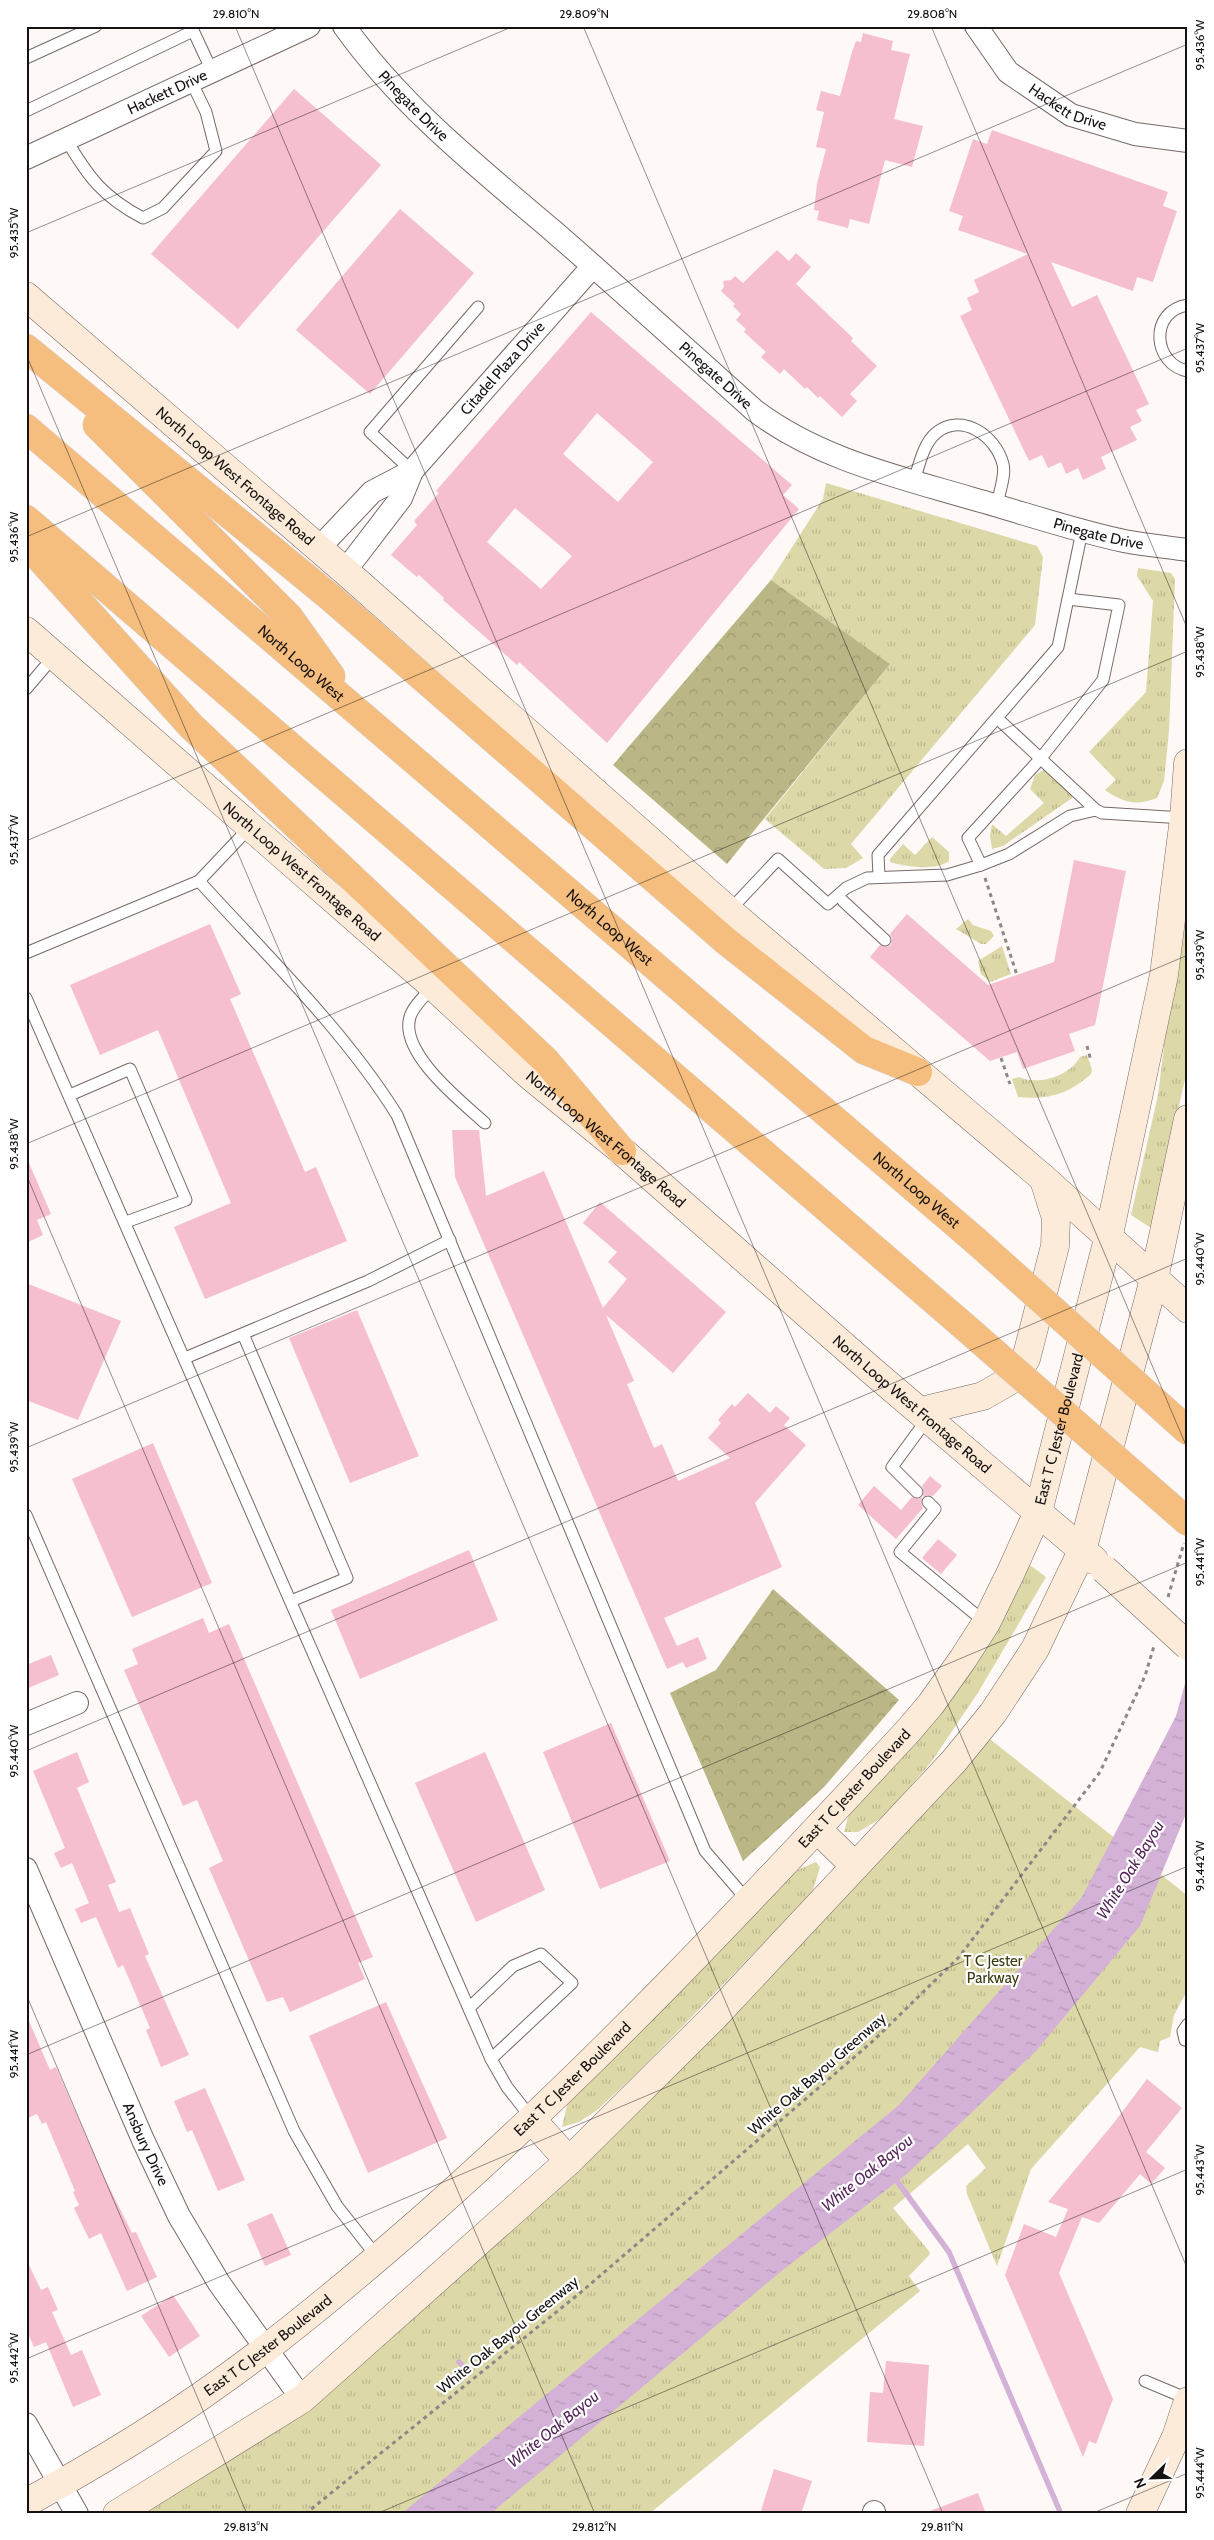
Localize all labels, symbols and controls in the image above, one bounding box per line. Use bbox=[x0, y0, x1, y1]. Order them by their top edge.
text: 29.810°N bbox=[213, 6, 259, 21]
text: 29.809°N bbox=[559, 6, 609, 21]
text: 29.808°N bbox=[907, 6, 957, 21]
text: 95.436°W bbox=[1192, 19, 1207, 70]
street label: Hackett Drive bbox=[125, 66, 210, 118]
street label: Pinegate Drive bbox=[375, 67, 452, 145]
street label: Hackett Drive bbox=[1025, 80, 1109, 134]
text: 95.435°W bbox=[6, 207, 21, 258]
street label: Citadel Plaza Drive bbox=[457, 318, 549, 419]
text: 95.437°W bbox=[1192, 322, 1207, 373]
street label: Pinegate Drive bbox=[675, 338, 756, 413]
street label: North Loop West Frontage Road bbox=[152, 403, 318, 549]
text: 95.436°W bbox=[6, 511, 21, 562]
street label: Pinegate Drive bbox=[1051, 514, 1145, 553]
street label: North Loop West bbox=[254, 621, 348, 705]
text: 95.438°W bbox=[1192, 626, 1207, 678]
street label: North Loop West Frontage Road bbox=[219, 798, 384, 945]
text: 95.437°W bbox=[6, 814, 21, 865]
street label: North Loop West bbox=[563, 885, 656, 969]
text: 95.439°W bbox=[1192, 929, 1207, 980]
street label: North Loop West Frontage Road bbox=[522, 1067, 689, 1212]
text: 95.438°W bbox=[6, 1118, 21, 1170]
street label: North Loop West bbox=[870, 1148, 963, 1232]
text: 95.440°W bbox=[1192, 1232, 1207, 1285]
street label: North Loop West Frontage Road bbox=[829, 1331, 995, 1477]
street label: East T C Jester Boulevard bbox=[1031, 1351, 1087, 1507]
text: 95.439°W bbox=[6, 1421, 21, 1472]
text: 95.441°W bbox=[1192, 1537, 1207, 1586]
text: 95.440°W bbox=[6, 1724, 21, 1777]
street label: East T C Jester Boulevard bbox=[795, 1725, 914, 1852]
water label: White Oak Bayou bbox=[1092, 1817, 1168, 1923]
text: 95.442°W bbox=[1192, 1840, 1207, 1891]
park label: T C Jester Parkway bbox=[964, 1952, 1023, 1987]
street label: White Oak Bayou Greenway bbox=[744, 2009, 890, 2139]
street label: East T C Jester Boulevard bbox=[510, 2018, 635, 2140]
text: 95.441°W bbox=[6, 2029, 21, 2078]
street label: Ansbury Drive bbox=[119, 2100, 172, 2189]
water label: White Oak Bayou bbox=[817, 2130, 917, 2216]
text: 95.443°W bbox=[1192, 2144, 1207, 2196]
street label: White Oak Bayou Greenway bbox=[434, 2272, 583, 2398]
street label: East T C Jester Boulevard bbox=[201, 2291, 335, 2400]
text: 95.442°W bbox=[6, 2332, 21, 2383]
water label: White Oak Bayou bbox=[503, 2386, 603, 2472]
text: 95.444°W bbox=[1192, 2447, 1207, 2499]
north arrow bbox=[1126, 2452, 1176, 2502]
text: N bbox=[1130, 2475, 1150, 2491]
text: 29.813°N bbox=[224, 2519, 268, 2534]
text: 29.812°N bbox=[572, 2519, 616, 2534]
text: 29.811°N bbox=[921, 2519, 963, 2534]

